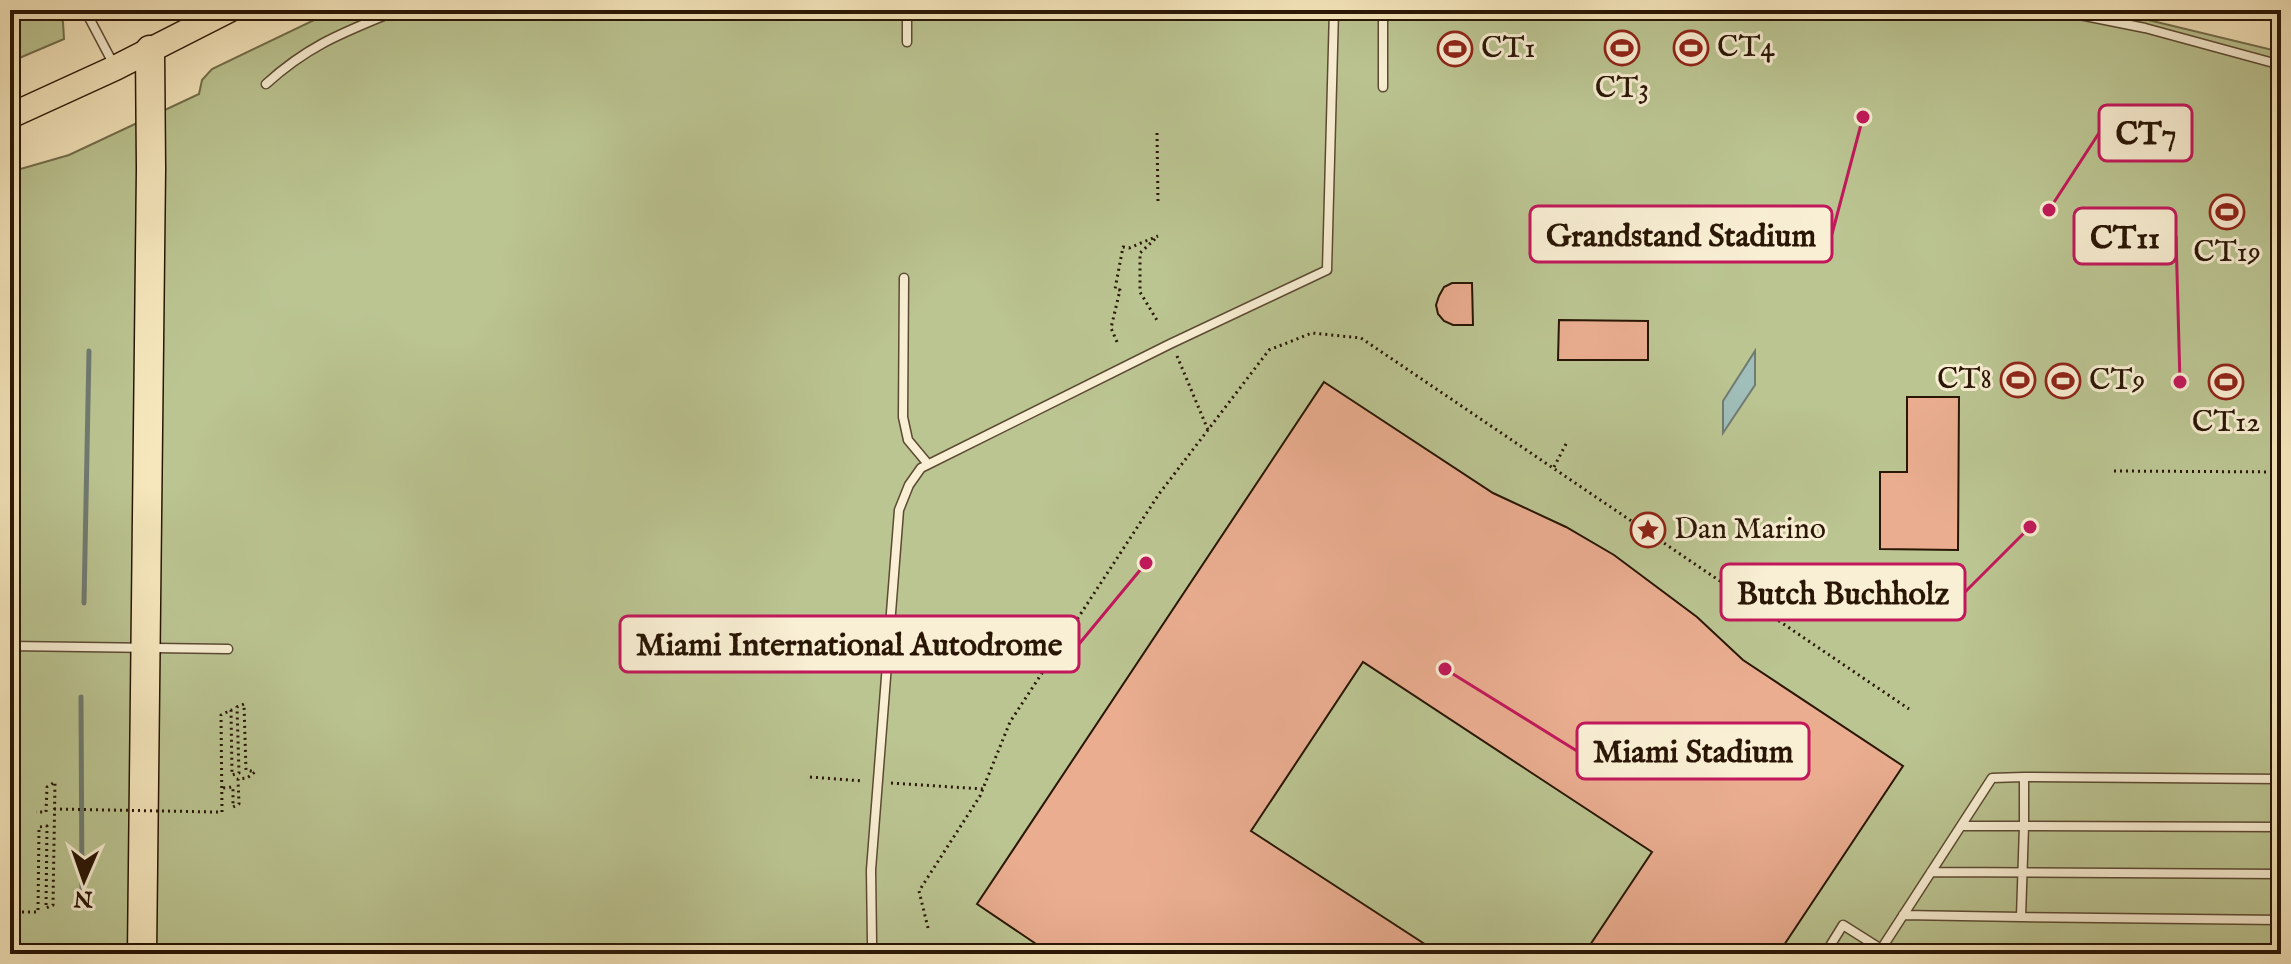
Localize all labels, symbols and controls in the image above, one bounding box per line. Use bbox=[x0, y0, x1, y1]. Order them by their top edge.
sports icon: CT3 bbox=[1603, 29, 1641, 67]
sports icon: CT4 bbox=[1672, 29, 1710, 67]
place label: CT4 bbox=[1717, 29, 1775, 67]
sports icon: CT1 bbox=[1436, 30, 1474, 68]
place label: CT1 bbox=[1481, 30, 1535, 68]
place label: CT3 bbox=[1595, 70, 1649, 108]
callout: CT7 bbox=[2099, 105, 2192, 161]
text: CT7 bbox=[2115, 115, 2177, 156]
sports icon: CT19 bbox=[2208, 193, 2246, 231]
callout: Grandstand Stadium bbox=[1530, 206, 1832, 262]
callout: CT11 bbox=[2074, 208, 2176, 264]
text: Grandstand Stadium bbox=[1546, 217, 1816, 258]
text: CT11 bbox=[2090, 219, 2160, 260]
place label: CT19 bbox=[2193, 234, 2261, 272]
place label: CT8 bbox=[1937, 361, 1992, 399]
sports icon: CT8 bbox=[1999, 361, 2037, 399]
sports icon: CT9 bbox=[2044, 362, 2082, 400]
place label: CT9 bbox=[2089, 362, 2145, 400]
sports icon: CT12 bbox=[2207, 363, 2245, 401]
place label: CT12 bbox=[2192, 404, 2260, 442]
place icon: Dan Marino bbox=[1629, 511, 1667, 549]
place label: Dan Marino bbox=[1674, 511, 1826, 549]
callout: Butch Buchholz bbox=[1721, 564, 1965, 620]
text: Butch Buchholz bbox=[1737, 575, 1950, 616]
callout: Miami International Autodrome bbox=[620, 616, 1079, 672]
text: Miami International Autodrome bbox=[636, 626, 1063, 667]
callout: Miami Stadium bbox=[1577, 723, 1809, 779]
text: Miami Stadium bbox=[1593, 733, 1794, 774]
north arrow bbox=[44, 840, 124, 920]
text: N bbox=[73, 884, 94, 912]

